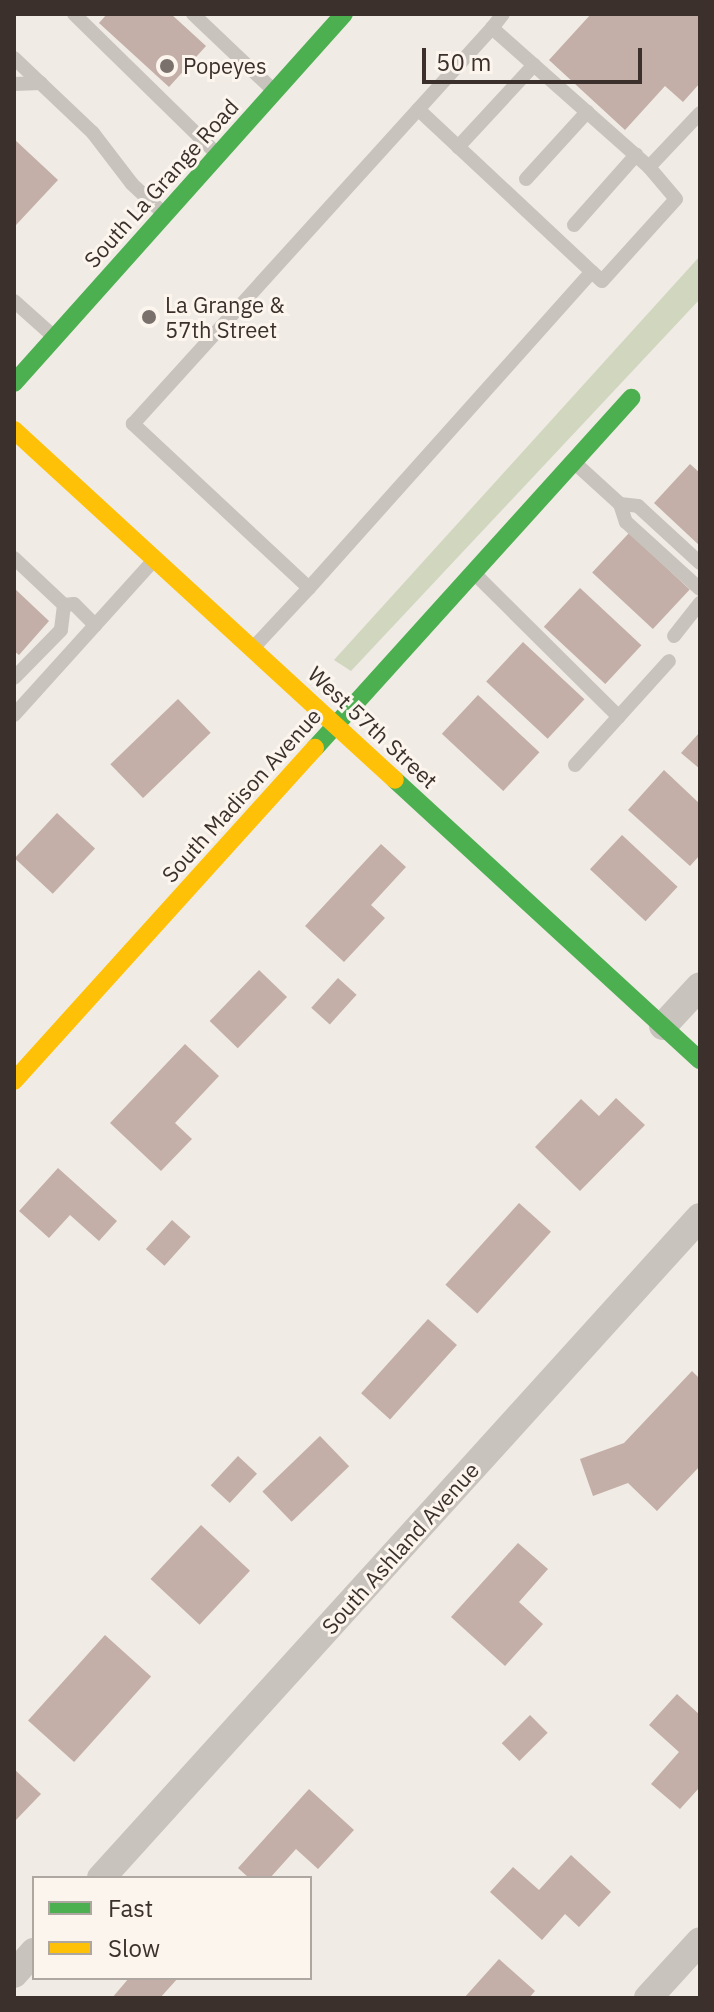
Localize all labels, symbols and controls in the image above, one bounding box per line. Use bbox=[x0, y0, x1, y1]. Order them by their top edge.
scale bar bbox=[426, 32, 646, 82]
text: 50 m bbox=[436, 46, 491, 78]
place label: Popeyes bbox=[183, 53, 267, 79]
marker: Popeyes bbox=[158, 57, 176, 75]
street label: South La Grange Road bbox=[78, 93, 244, 273]
place label: La Grange & 57th Street bbox=[165, 291, 284, 342]
marker: La Grange & 57th Street bbox=[140, 308, 158, 326]
street label: West 57th Street bbox=[303, 660, 443, 794]
street label: South Madison Avenue bbox=[156, 703, 326, 887]
street label: South Ashland Avenue bbox=[316, 1457, 484, 1639]
legend bbox=[32, 1876, 312, 1980]
text: Fast bbox=[108, 1892, 153, 1924]
text: Slow bbox=[108, 1932, 160, 1964]

